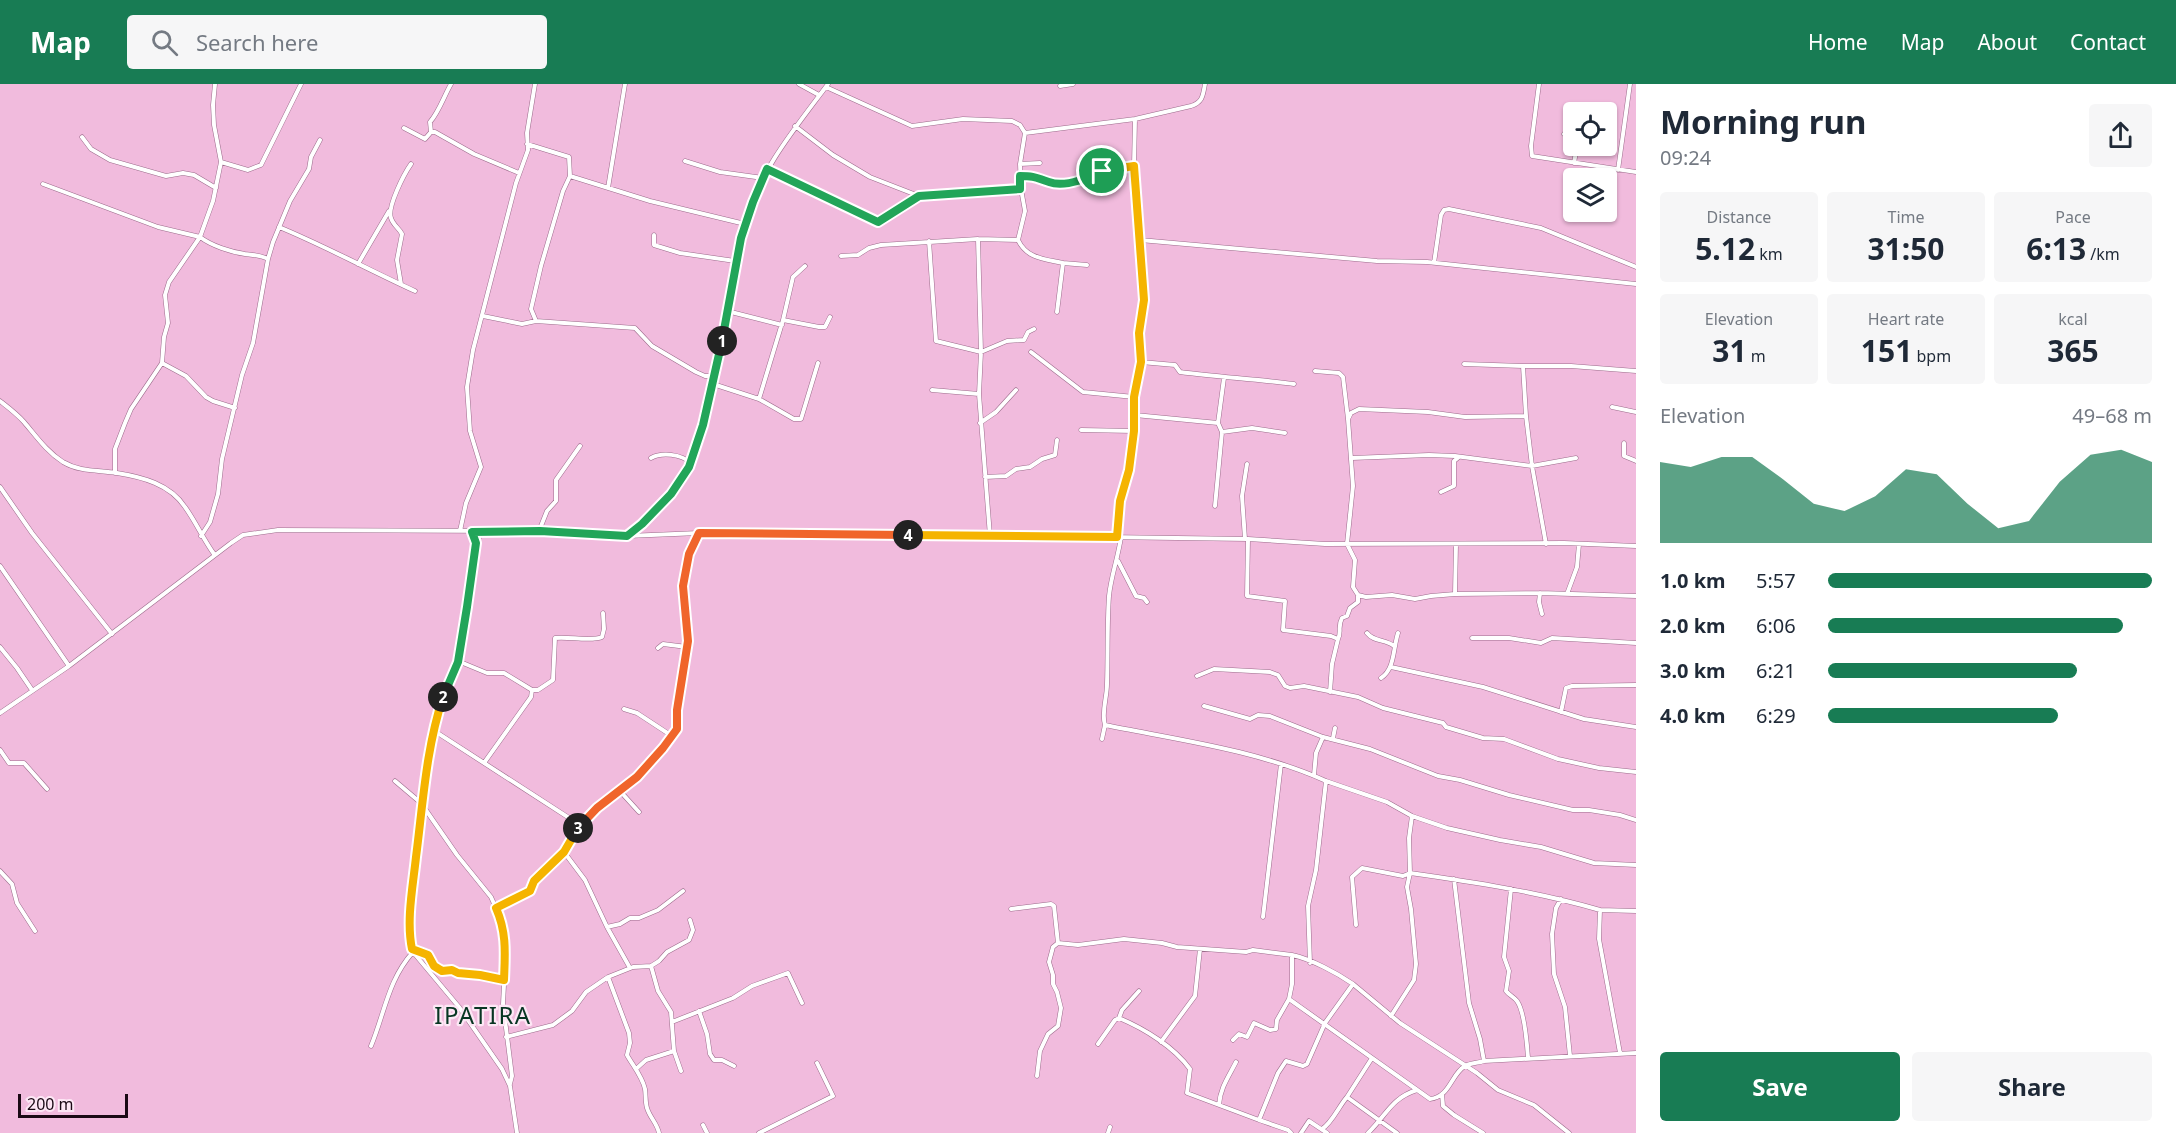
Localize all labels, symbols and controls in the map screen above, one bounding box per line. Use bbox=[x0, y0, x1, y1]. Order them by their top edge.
search box bbox=[127, 15, 547, 69]
text: Map bbox=[30, 23, 91, 61]
icon: search bbox=[148, 26, 181, 59]
text: Search here bbox=[196, 27, 318, 57]
text: Home bbox=[1808, 28, 1868, 56]
text: Map bbox=[1901, 28, 1944, 56]
text: About bbox=[1977, 28, 2037, 56]
text: Contact bbox=[2070, 28, 2146, 56]
text: Morning run bbox=[1660, 99, 1866, 144]
map controls bbox=[1563, 102, 1617, 222]
button: locate bbox=[1563, 102, 1617, 156]
button: share bbox=[2089, 104, 2152, 167]
text: 09:24 bbox=[1660, 144, 1711, 171]
pin bbox=[1076, 145, 1127, 196]
icon: arrive bbox=[1085, 154, 1118, 187]
button: layers bbox=[1563, 168, 1617, 222]
text: Distance bbox=[1707, 206, 1771, 228]
text: Time bbox=[1887, 206, 1925, 228]
text: Pace bbox=[2055, 206, 2091, 228]
text: 5.12 bbox=[1695, 228, 1755, 269]
text: 31:50 bbox=[1867, 228, 1945, 269]
text: 6:13 bbox=[2026, 228, 2086, 269]
text: km bbox=[1755, 243, 1783, 265]
text: /km bbox=[2086, 243, 2120, 265]
text: Elevation bbox=[1705, 308, 1773, 330]
text: Heart rate bbox=[1868, 308, 1944, 330]
text: kcal bbox=[2058, 308, 2088, 330]
pin: 1 bbox=[707, 326, 737, 356]
text: 1 bbox=[717, 330, 727, 352]
text: 31 bbox=[1712, 330, 1747, 371]
text: 151 bbox=[1861, 330, 1912, 371]
text: 365 bbox=[2047, 330, 2099, 371]
text: m bbox=[1747, 345, 1766, 367]
text: bpm bbox=[1912, 345, 1951, 367]
text: Elevation bbox=[1660, 402, 1745, 429]
text: 49–68 m bbox=[2072, 402, 2152, 429]
pin: 4 bbox=[893, 520, 923, 550]
text: 4 bbox=[903, 524, 913, 546]
text: 1.0 km bbox=[1660, 567, 1726, 594]
text: 5:57 bbox=[1756, 567, 1796, 594]
text: 2.0 km bbox=[1660, 612, 1726, 639]
text: 6:06 bbox=[1756, 612, 1796, 639]
text: 3.0 km bbox=[1660, 657, 1726, 684]
text: 6:21 bbox=[1756, 657, 1796, 684]
pin: 2 bbox=[428, 682, 458, 712]
text: 2 bbox=[438, 686, 448, 708]
text: 4.0 km bbox=[1660, 702, 1726, 729]
text: 6:29 bbox=[1756, 702, 1796, 729]
pin: 3 bbox=[563, 813, 593, 843]
text: 3 bbox=[573, 817, 583, 839]
district label: IPATIRA bbox=[434, 998, 532, 1031]
button: Save bbox=[1660, 1052, 1900, 1121]
button: Share bbox=[1912, 1052, 2152, 1121]
scale bar bbox=[18, 1091, 128, 1118]
text: 200 m bbox=[27, 1093, 74, 1115]

